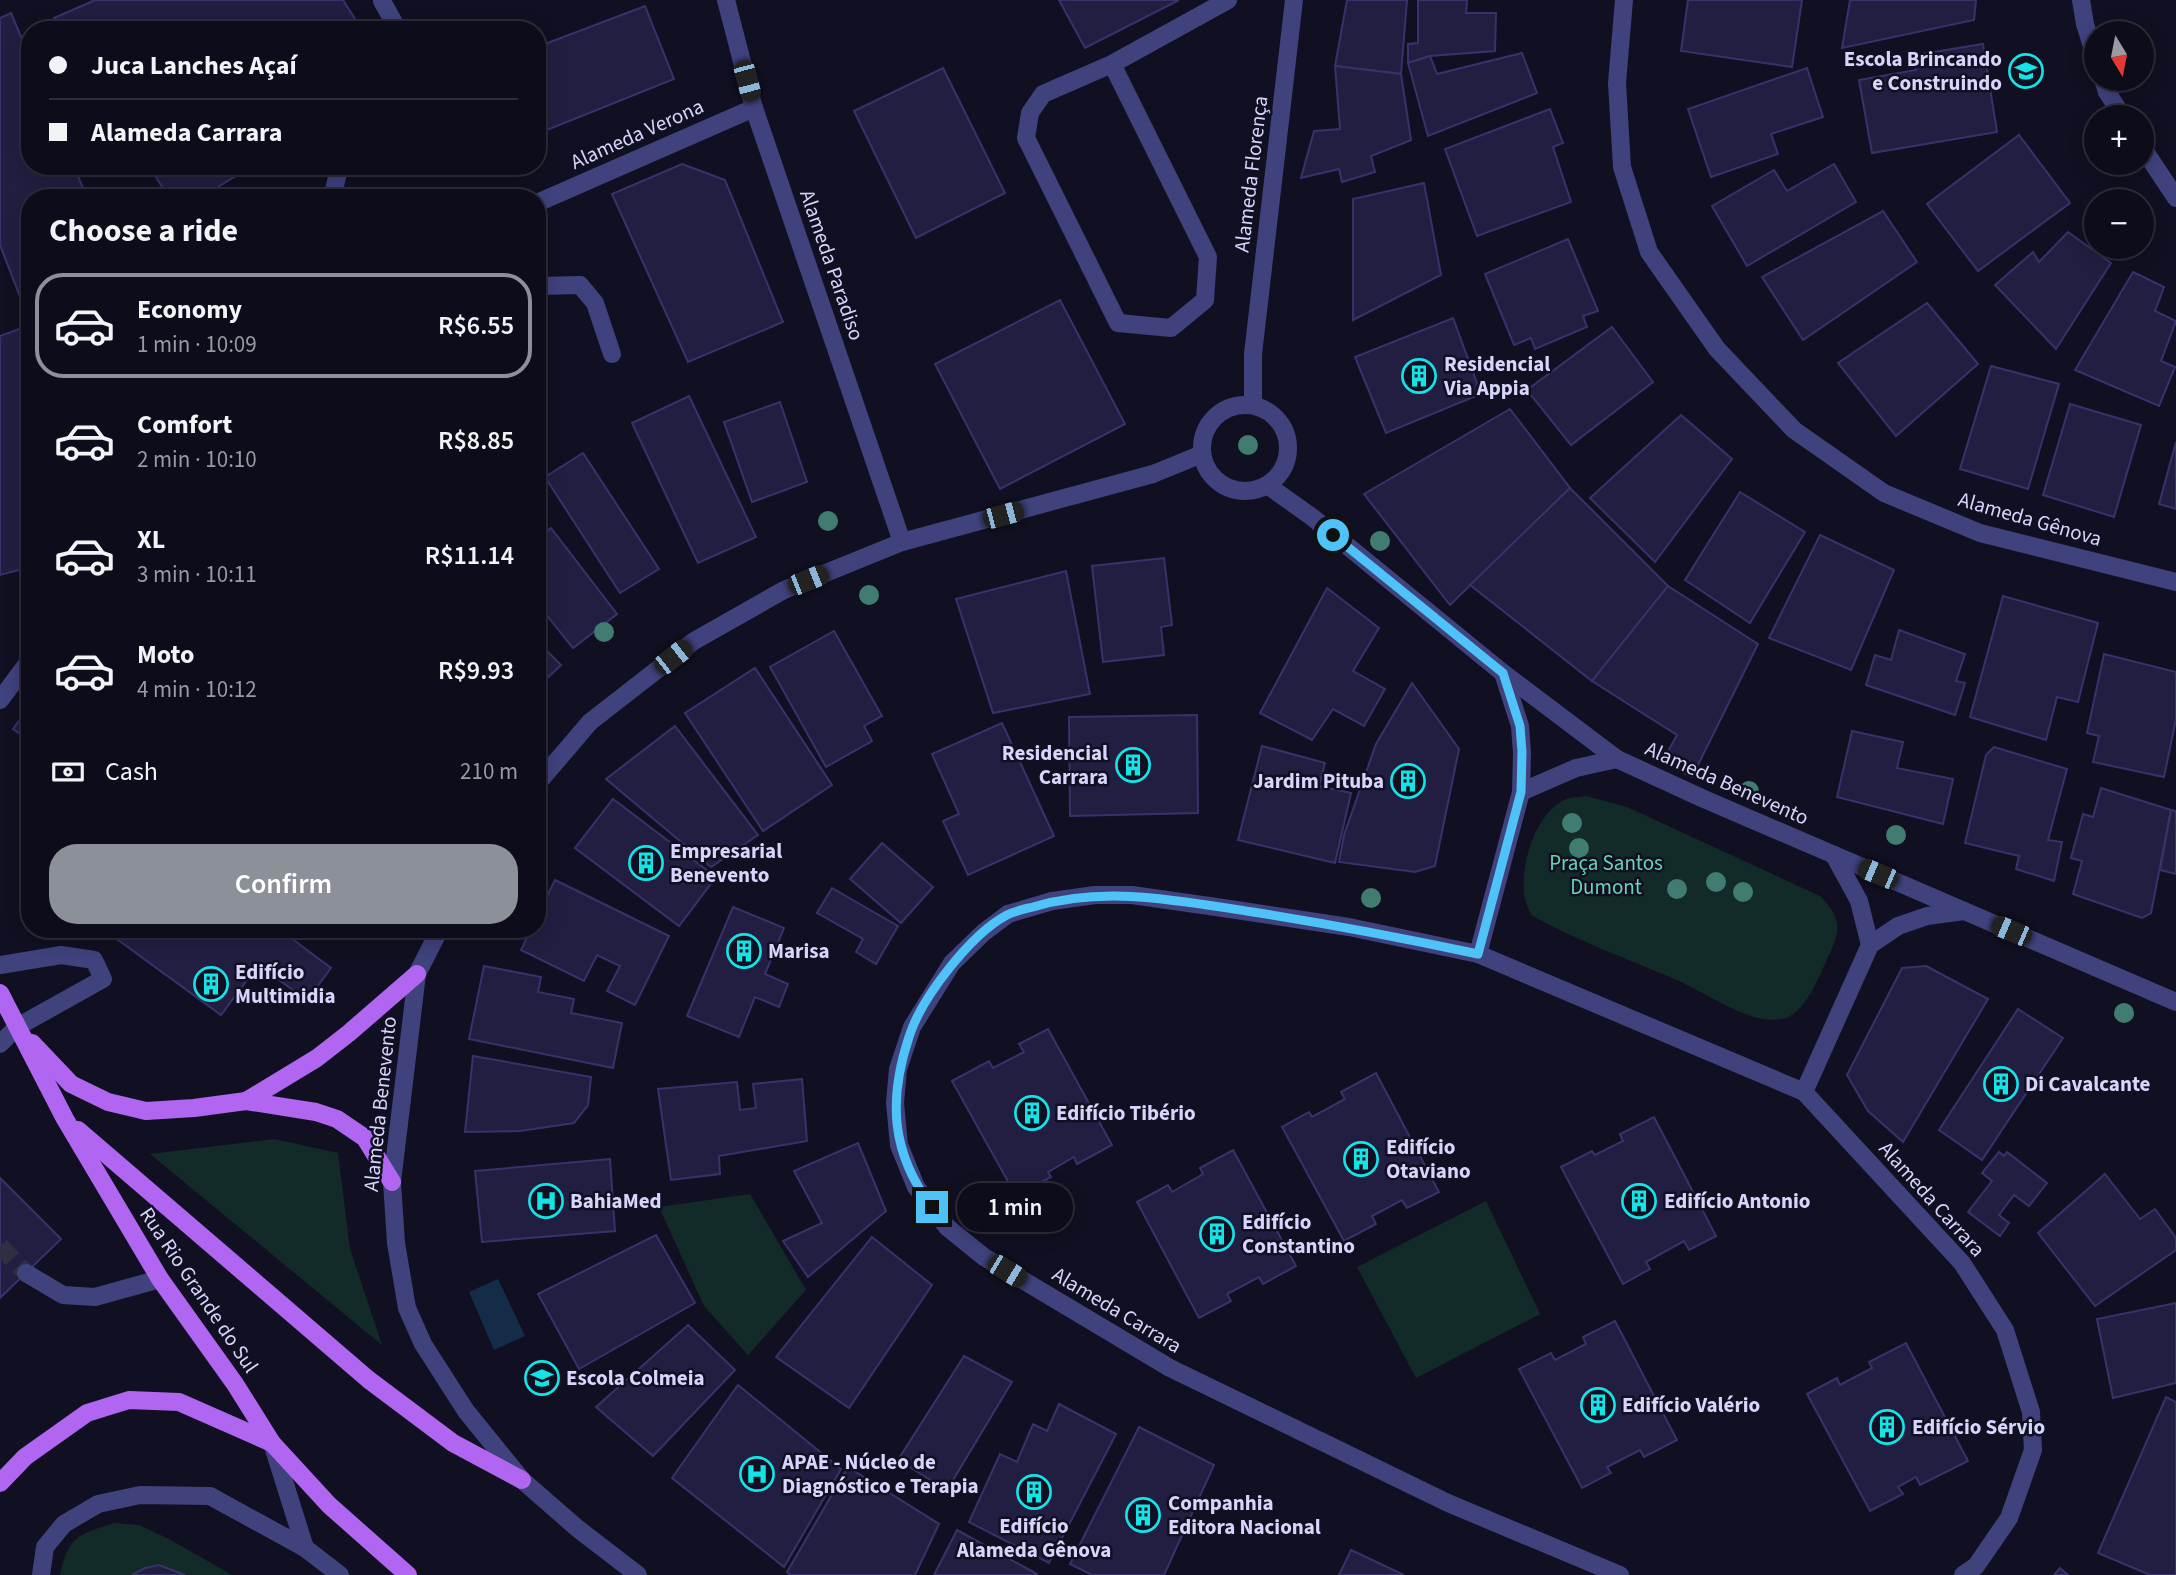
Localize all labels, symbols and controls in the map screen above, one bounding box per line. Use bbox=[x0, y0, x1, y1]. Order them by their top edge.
north arrow bbox=[2084, 21, 2154, 91]
map controls bbox=[2084, 21, 2154, 259]
place label: Escola Brincando e Construindo bbox=[1844, 44, 2002, 98]
text: Juca Lanches Açaí bbox=[91, 47, 297, 84]
school or university icon: Escola Brincando e Construindo bbox=[2007, 52, 2045, 90]
car bbox=[732, 58, 763, 104]
street label: Alameda Verona bbox=[566, 91, 708, 177]
street label: Alameda Florença bbox=[1227, 94, 1275, 254]
button: + bbox=[2084, 105, 2154, 175]
text: Alameda Carrara bbox=[91, 114, 282, 151]
street label: Alameda Paradiso bbox=[792, 186, 872, 344]
button: − bbox=[2084, 189, 2154, 259]
text: Choose a ride bbox=[49, 208, 238, 254]
text: Economy bbox=[137, 291, 242, 328]
icon: car bbox=[53, 294, 116, 357]
text: R$6.55 bbox=[438, 307, 514, 344]
text: 1 min · 10:09 bbox=[137, 328, 257, 361]
place label: Residencial Via Appia bbox=[1443, 349, 1550, 403]
building icon: Residencial Via Appia bbox=[1400, 357, 1438, 395]
text: Comfort bbox=[137, 406, 232, 443]
icon: car bbox=[53, 409, 116, 472]
text: R$8.85 bbox=[438, 422, 514, 459]
text: 2 min · 10:10 bbox=[137, 443, 257, 476]
street label: Alameda Gênova bbox=[1955, 484, 2105, 554]
car bbox=[980, 499, 1027, 531]
route start bbox=[1317, 519, 1349, 551]
text: XL bbox=[137, 521, 165, 558]
icon: car bbox=[53, 524, 116, 587]
text: R$11.14 bbox=[425, 537, 514, 574]
text: 3 min · 10:11 bbox=[137, 558, 257, 591]
car bbox=[785, 562, 832, 598]
text: Moto bbox=[137, 636, 194, 673]
car bbox=[650, 636, 697, 678]
icon: car bbox=[53, 639, 116, 702]
text: R$9.93 bbox=[438, 652, 514, 689]
text: 4 min · 10:12 bbox=[137, 673, 257, 706]
street label: Alameda Benevento bbox=[1640, 733, 1814, 833]
place label: Residencial Carrara bbox=[1002, 738, 1108, 792]
building icon: Residencial Carrara bbox=[1114, 746, 1152, 784]
icon: cash bbox=[49, 753, 87, 791]
text: Cash bbox=[105, 753, 158, 790]
text: 210 m bbox=[460, 755, 518, 788]
building icon: Jardim Pituba bbox=[1389, 762, 1427, 800]
place label: Jardim Pituba bbox=[1253, 766, 1384, 796]
place label: Empresarial Benevento bbox=[670, 836, 782, 890]
button: Confirm bbox=[49, 844, 518, 924]
building icon: Empresarial Benevento bbox=[627, 844, 665, 882]
park label: Praça Santos Dumont bbox=[1549, 848, 1663, 902]
car bbox=[1855, 856, 1902, 892]
car bbox=[1988, 913, 2035, 949]
building icon: Marisa bbox=[725, 932, 763, 970]
place label: Marisa bbox=[768, 936, 830, 966]
place label: Edifício Multimidia bbox=[235, 957, 335, 1011]
building icon: Edifício Multimidia bbox=[192, 965, 230, 1003]
street label: Alameda Benevento bbox=[356, 1015, 404, 1193]
building icon: Di Cavalcante bbox=[1982, 1065, 2020, 1103]
place label: Di Cavalcante bbox=[2025, 1069, 2151, 1099]
building icon: Edifício Tibério bbox=[1013, 1094, 1051, 1132]
place label: Edifício Tibério bbox=[1056, 1098, 1196, 1128]
place label: Edifício Otaviano bbox=[1386, 1132, 1471, 1186]
street label: Alameda Carrara bbox=[1872, 1135, 1992, 1263]
building icon: Edifício Otaviano bbox=[1342, 1140, 1380, 1178]
hospital icon: BahiaMed bbox=[527, 1182, 565, 1220]
callout: 1 min bbox=[956, 1182, 1072, 1232]
building icon: Edifício Antonio bbox=[1620, 1182, 1658, 1220]
place label: BahiaMed bbox=[570, 1186, 662, 1216]
place label: Edifício Antonio bbox=[1664, 1186, 1810, 1216]
route end bbox=[916, 1191, 948, 1223]
text: 1 min bbox=[988, 1191, 1042, 1224]
street label: Rua Rio Grande do Sul bbox=[132, 1201, 266, 1379]
place label: Edifício Constantino bbox=[1242, 1207, 1355, 1261]
building icon: Edifício Constantino bbox=[1198, 1215, 1236, 1253]
car bbox=[984, 1251, 1031, 1291]
street label: Alameda Carrara bbox=[1047, 1259, 1187, 1361]
school or university icon: Escola Colmeia bbox=[523, 1359, 561, 1397]
place label: Escola Colmeia bbox=[566, 1363, 705, 1393]
building icon: Edifício Valério bbox=[1579, 1386, 1617, 1424]
place label: Edifício Valério bbox=[1622, 1390, 1760, 1420]
building icon: Edifício Sérvio bbox=[1868, 1408, 1906, 1446]
place label: Edifício Sérvio bbox=[1912, 1412, 2045, 1442]
place label: APAE - Núcleo de Diagnóstico e Terapia bbox=[781, 1447, 979, 1501]
hospital icon: APAE - Núcleo de Diagnóstico e Terapia bbox=[738, 1455, 776, 1493]
building icon: Edifício Alameda Gênova bbox=[1015, 1473, 1053, 1511]
place label: Companhia Editora Nacional bbox=[1168, 1488, 1321, 1542]
building icon: Companhia Editora Nacional bbox=[1124, 1496, 1162, 1534]
place label: Edifício Alameda Gênova bbox=[956, 1511, 1111, 1565]

